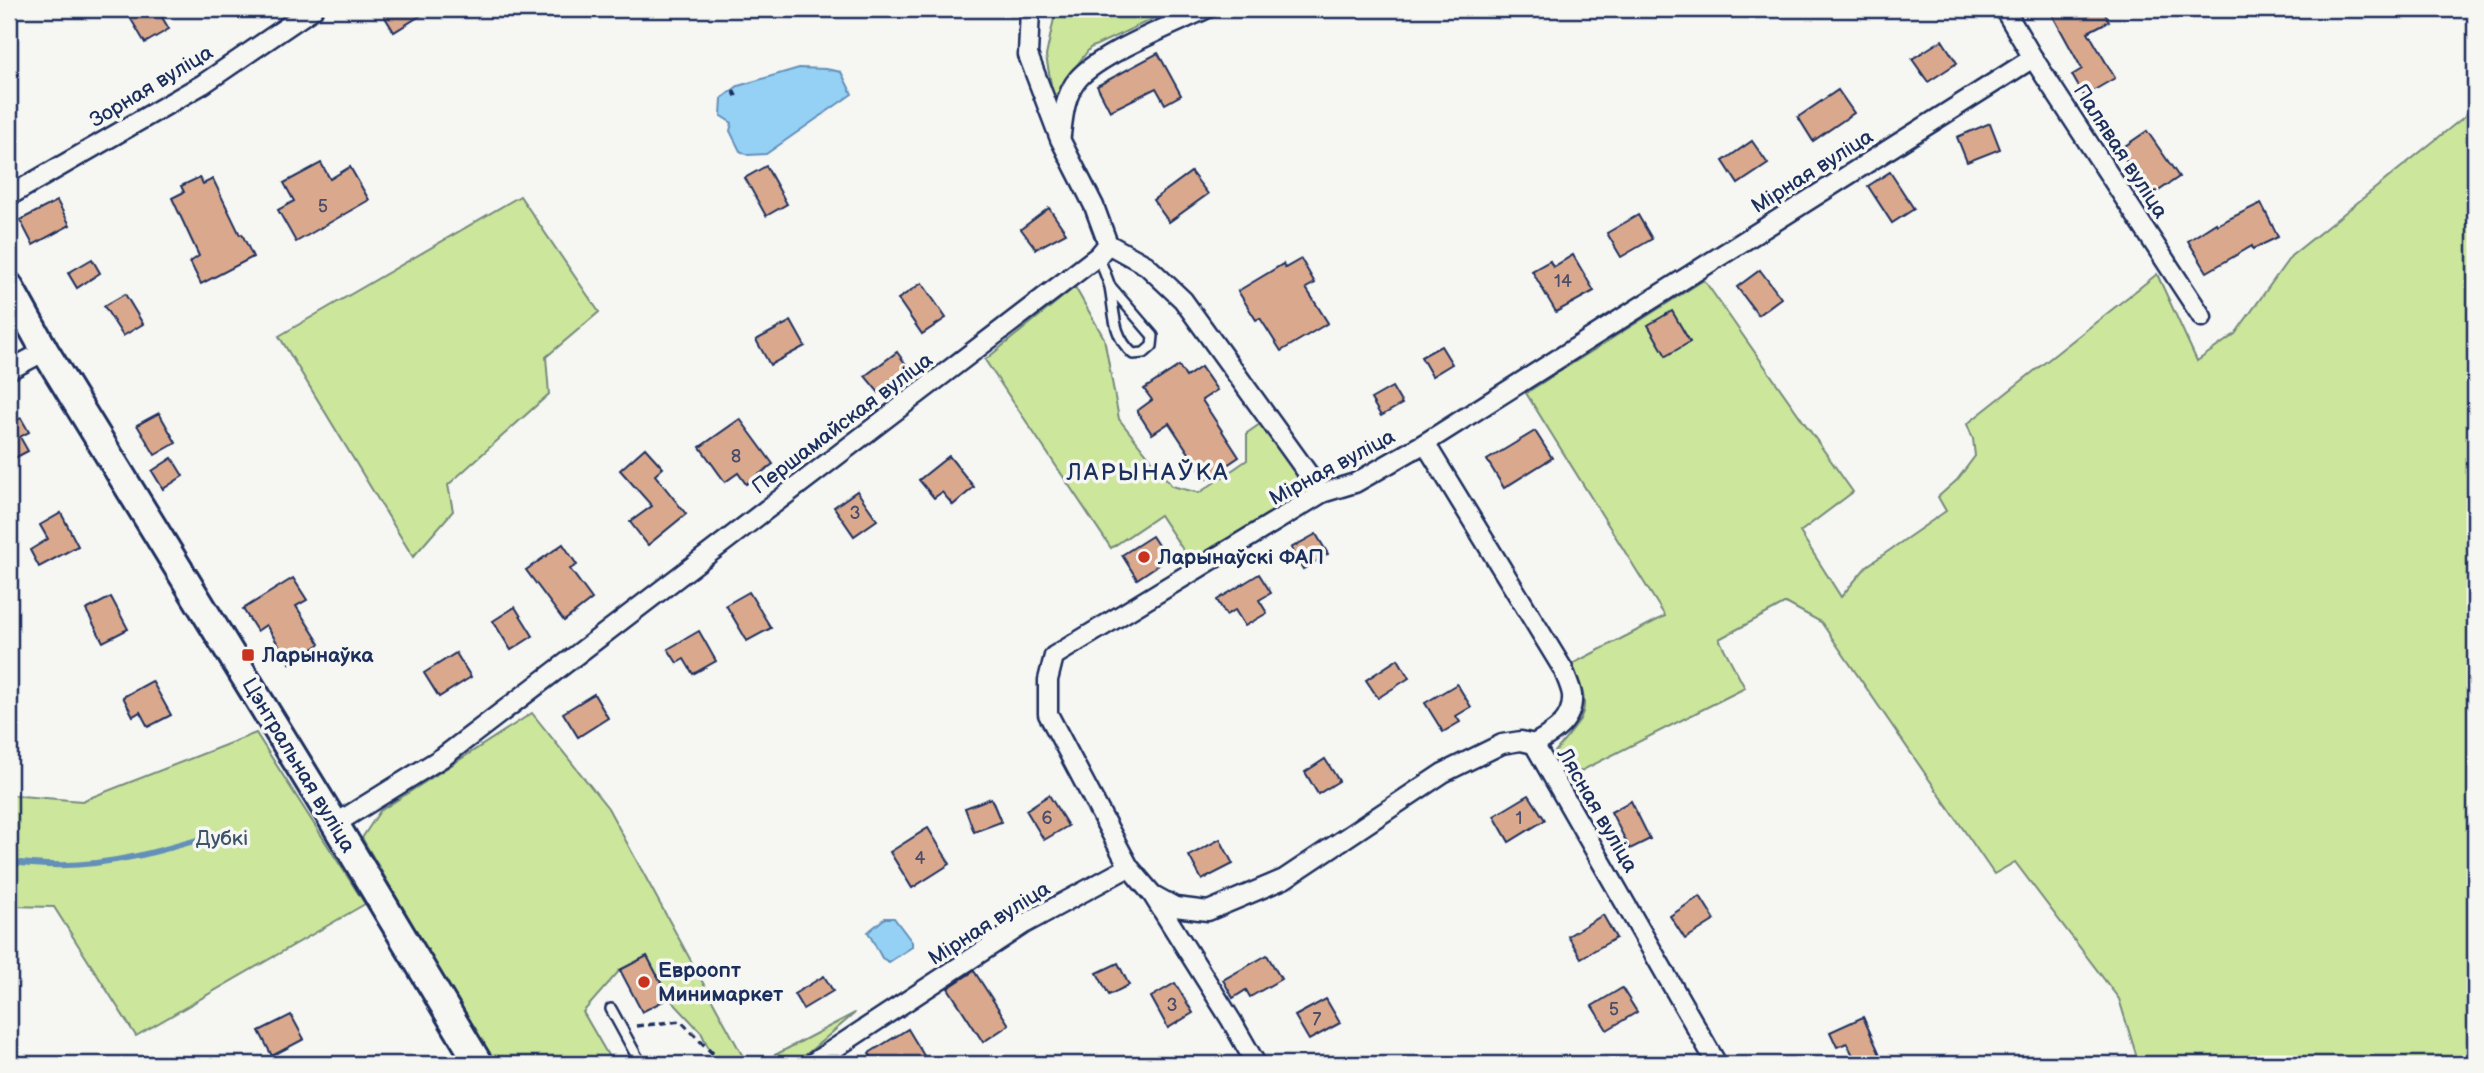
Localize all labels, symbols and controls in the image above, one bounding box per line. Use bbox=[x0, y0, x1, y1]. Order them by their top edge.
street label: Зорная вуліца bbox=[85, 40, 218, 133]
street label: Палявая вуліца bbox=[2068, 79, 2174, 224]
street label: Мірная вуліца bbox=[1747, 124, 1878, 219]
house number: 5 bbox=[318, 196, 328, 217]
house number: 14 bbox=[1554, 271, 1572, 292]
street label: Першамайская вуліца bbox=[747, 347, 938, 499]
street label: Мірная вуліца bbox=[1265, 424, 1400, 511]
house number: 8 bbox=[731, 446, 741, 467]
district label: ЛАРЫНАЎКА bbox=[1066, 458, 1229, 487]
house number: 3 bbox=[849, 503, 861, 524]
place label: Ларынаўскі ФАП bbox=[1157, 545, 1324, 570]
marker: Ларынаўскі ФАП bbox=[1136, 549, 1152, 565]
place label: Ларынаўка bbox=[261, 643, 374, 668]
marker: Ларынаўка bbox=[240, 647, 256, 663]
street label: Цэнтральная вуліца bbox=[237, 673, 361, 858]
street label: Лясная вуліца bbox=[1551, 743, 1644, 877]
house number: 6 bbox=[1042, 808, 1053, 829]
house number: 1 bbox=[1516, 808, 1522, 829]
park label: Дубкі bbox=[196, 826, 248, 851]
house number: 4 bbox=[915, 848, 926, 869]
street label: Мірная вуліца bbox=[924, 876, 1055, 971]
place label: Евроопт Минимаркет bbox=[658, 958, 783, 1007]
marker: Евроопт Минимаркет bbox=[636, 974, 652, 990]
house number: 3 bbox=[1166, 995, 1178, 1016]
house number: 5 bbox=[1609, 999, 1619, 1020]
house number: 7 bbox=[1313, 1009, 1322, 1030]

